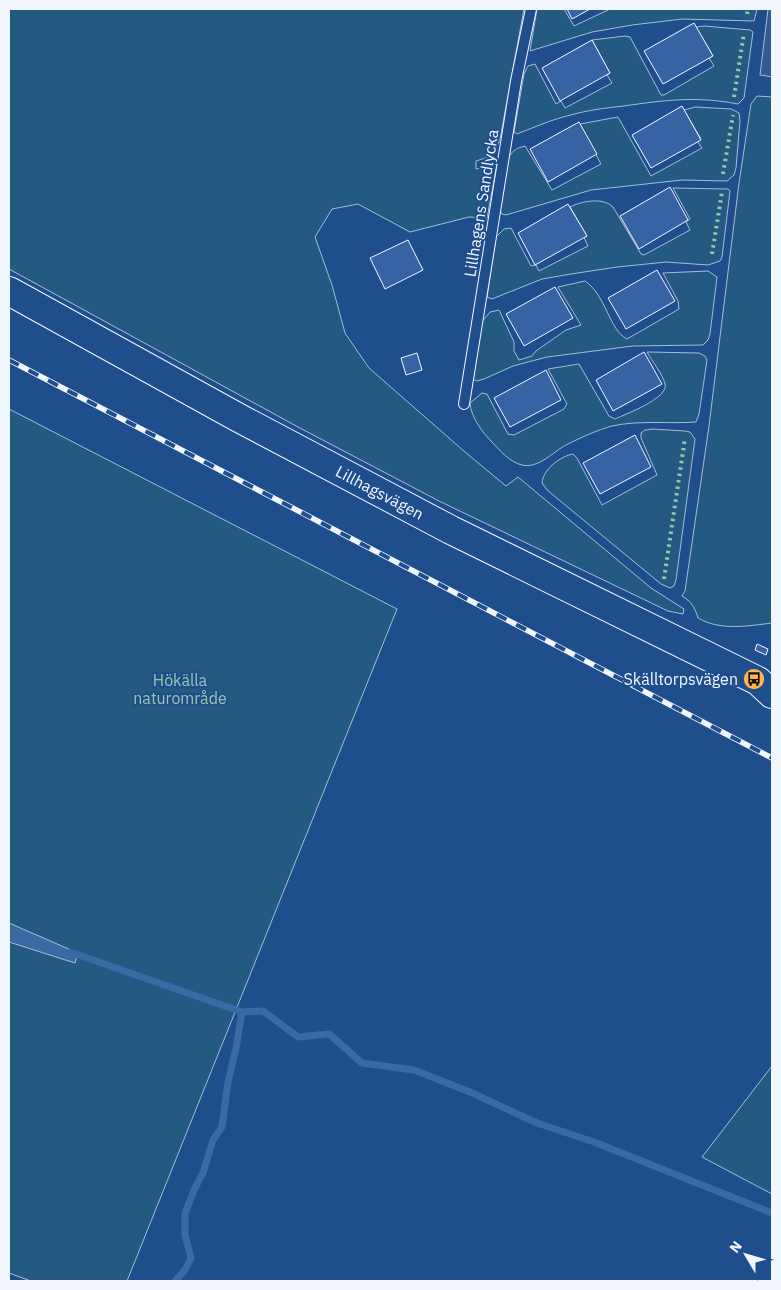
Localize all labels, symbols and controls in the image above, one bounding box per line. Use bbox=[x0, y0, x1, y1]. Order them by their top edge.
street label: Lillhagens Sandlycka bbox=[459, 127, 503, 278]
street label: Lillhagsvägen bbox=[332, 461, 427, 524]
bus stop icon: Skälltorpsvägen bbox=[742, 667, 766, 691]
place label: Skälltorpsvägen bbox=[624, 669, 738, 689]
park label: Hökälla naturområde bbox=[133, 670, 227, 708]
north arrow bbox=[721, 1230, 771, 1280]
text: N bbox=[726, 1237, 746, 1257]

